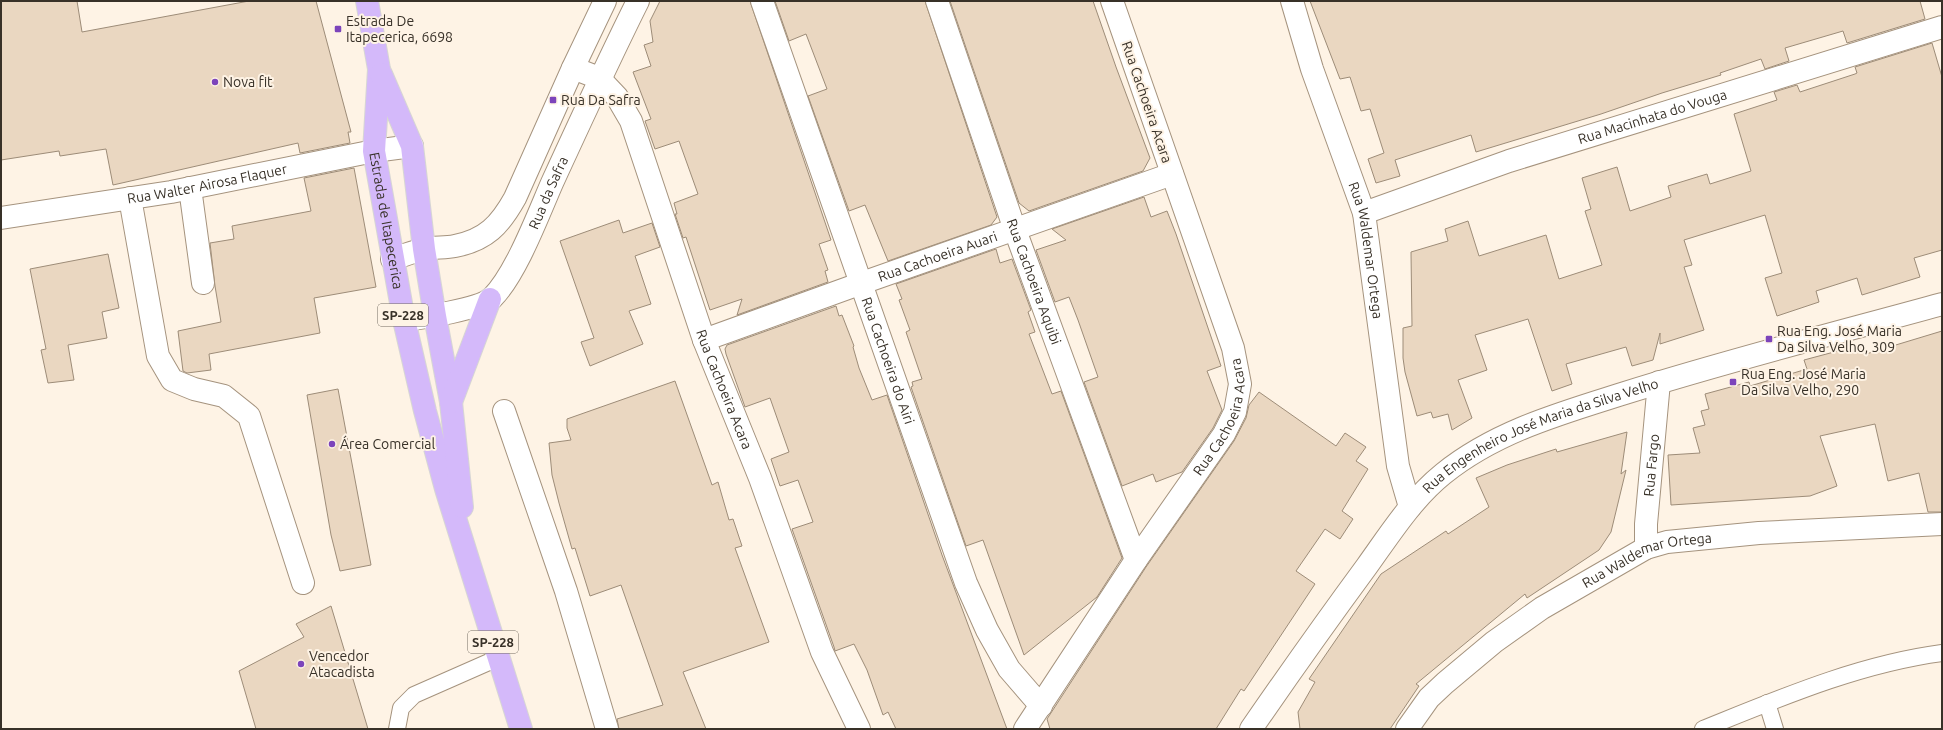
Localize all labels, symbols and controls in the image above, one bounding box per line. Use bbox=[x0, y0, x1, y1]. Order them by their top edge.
place label: Estrada De Itapecerica, 6698 bbox=[346, 13, 453, 45]
marker: Estrada De Itapecerica, 6698 bbox=[333, 24, 343, 34]
street label: Rua Cachoeira Acara bbox=[1119, 39, 1175, 165]
place label: Nova fit bbox=[223, 74, 273, 90]
marker: Nova fit bbox=[210, 77, 220, 87]
street label: Rua Macinhata do Vouga bbox=[1576, 86, 1729, 147]
place label: Rua Da Safra bbox=[561, 92, 641, 108]
marker: Rua Da Safra bbox=[548, 95, 558, 105]
street label: Estrada de Itapecerica bbox=[366, 151, 406, 290]
street label: Rua da Safra bbox=[525, 154, 571, 232]
street label: Rua Walter Airosa Flaquer bbox=[126, 161, 289, 207]
street label: Rua Waldemar Ortega bbox=[1345, 180, 1386, 320]
street label: Rua Cachoeira Aquibi bbox=[1004, 217, 1064, 347]
street label: Rua Cachoeira Auari bbox=[876, 228, 999, 285]
street label: Rua Cachoeira do Airi bbox=[858, 295, 918, 426]
road number: SP-228 bbox=[378, 304, 428, 326]
place label: Rua Eng. José Maria Da Silva Velho, 309 bbox=[1777, 323, 1902, 355]
street label: Rua Cachoeira Acara bbox=[693, 327, 755, 452]
marker: Rua Eng. José Maria Da Silva Velho, 309 bbox=[1764, 334, 1774, 344]
street label: Rua Cachoeira Acara bbox=[1190, 357, 1248, 479]
place label: Rua Eng. José Maria Da Silva Velho, 290 bbox=[1741, 366, 1866, 398]
street label: Rua Engenheiro José Maria da Silva Velho bbox=[1419, 375, 1660, 496]
marker: Rua Eng. José Maria Da Silva Velho, 290 bbox=[1728, 377, 1738, 387]
street label: Rua Fargo bbox=[1641, 433, 1662, 497]
place label: Área Comercial bbox=[340, 435, 435, 452]
marker: Área Comercial bbox=[327, 439, 337, 449]
street label: Rua Waldemar Ortega bbox=[1579, 530, 1713, 591]
road number: SP-228 bbox=[468, 631, 518, 653]
place label: Vencedor Atacadista bbox=[309, 648, 375, 680]
marker: Vencedor Atacadista bbox=[296, 659, 306, 669]

